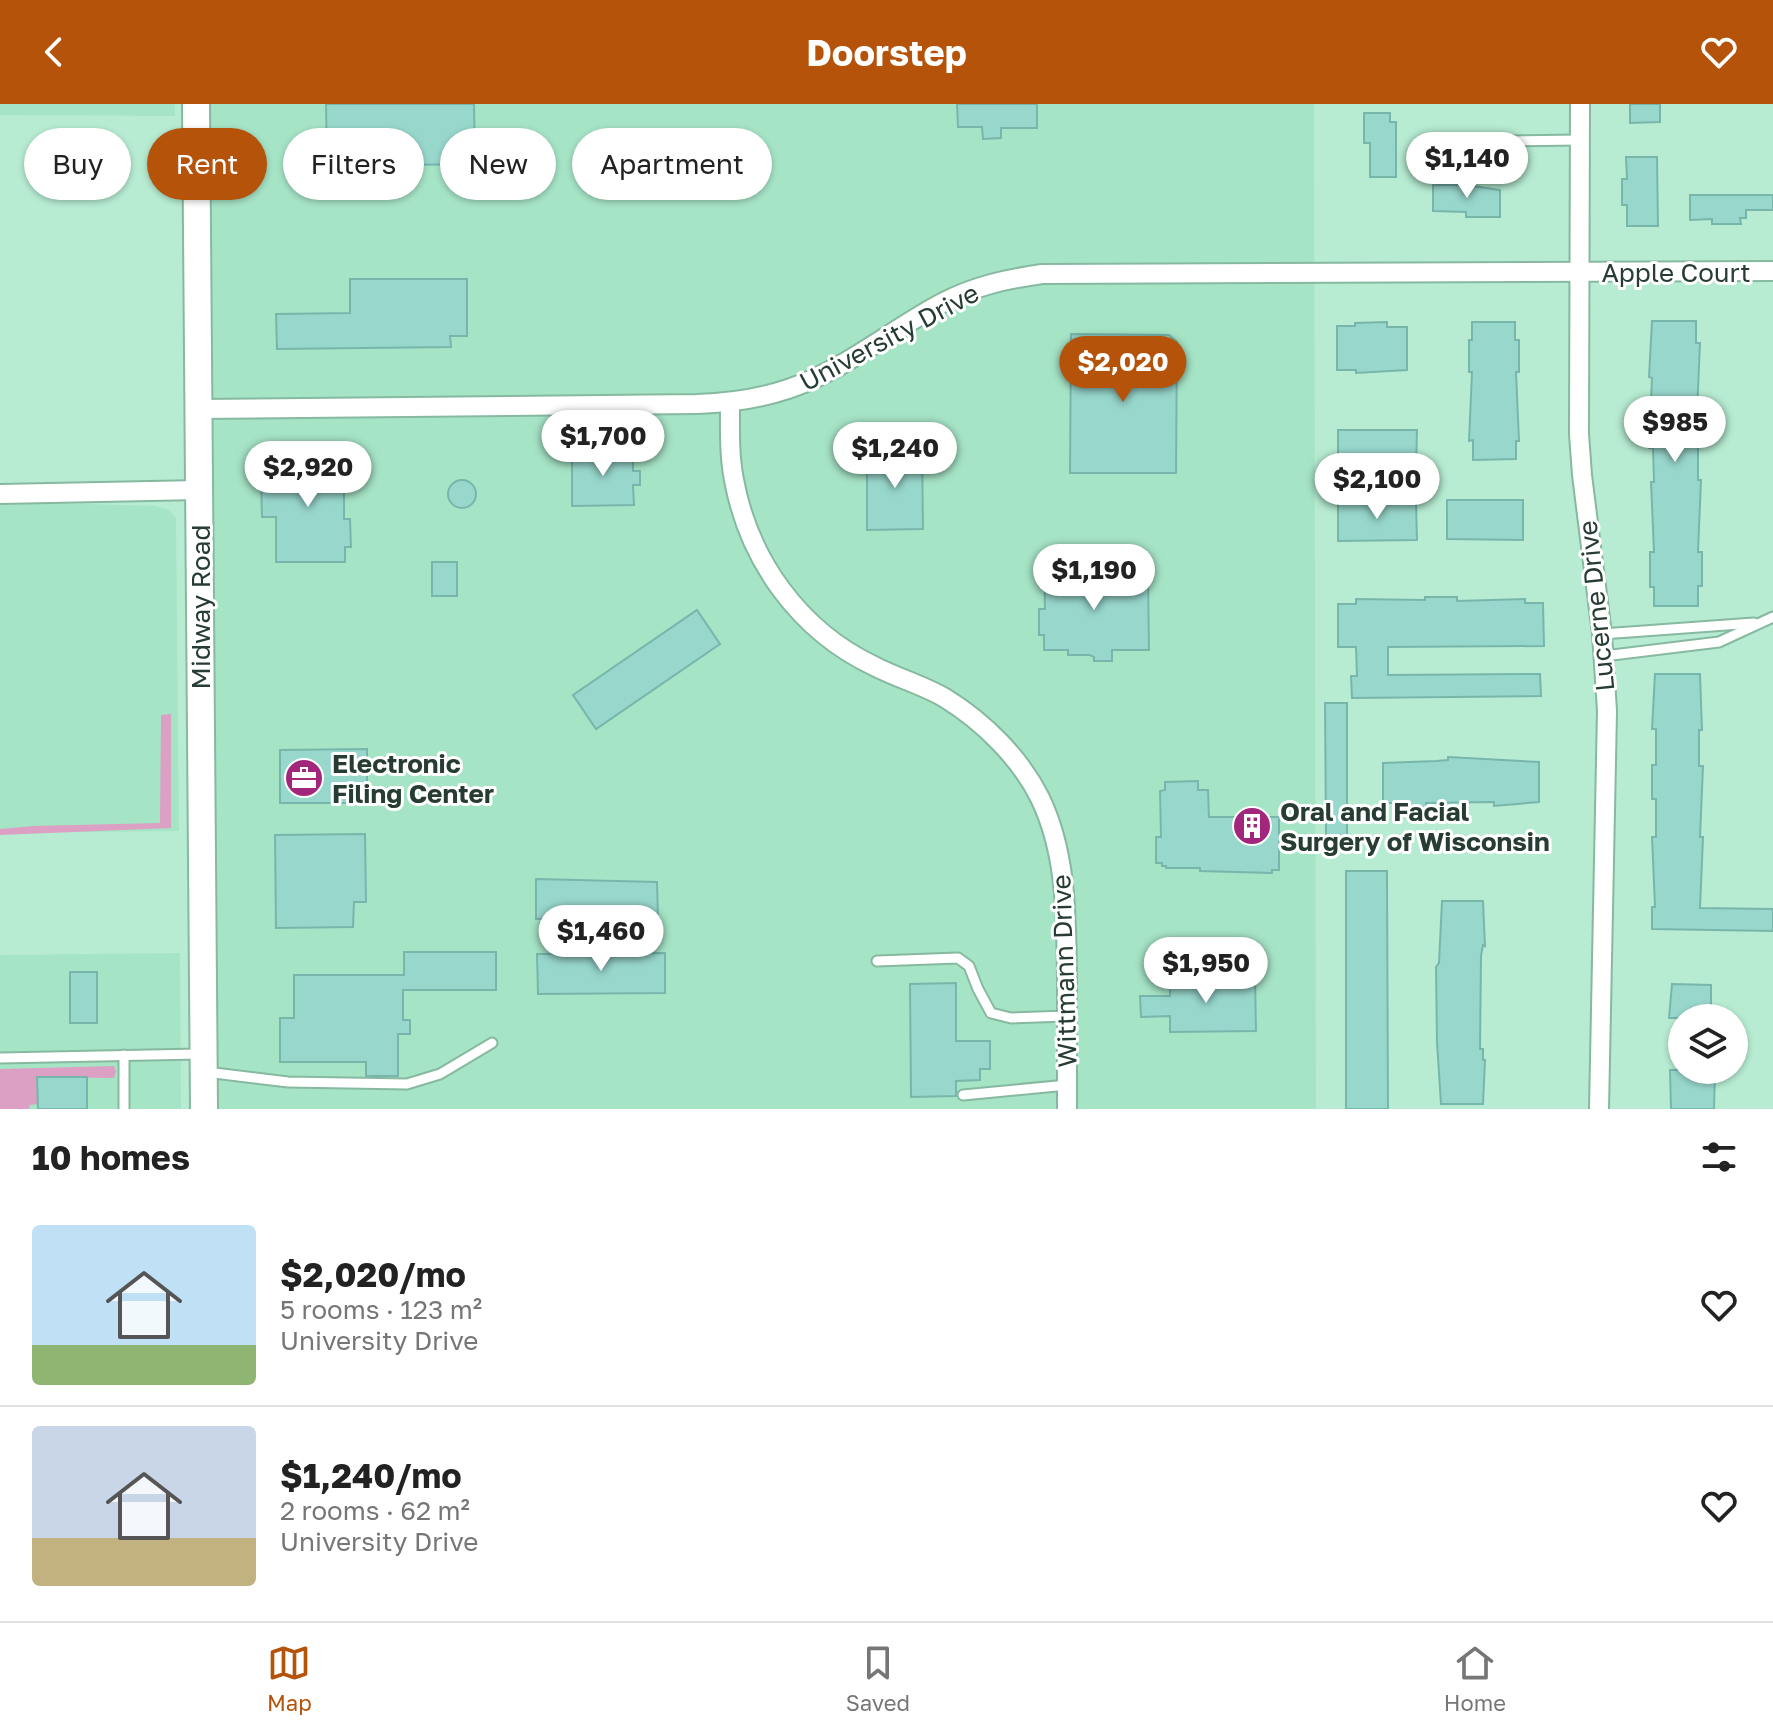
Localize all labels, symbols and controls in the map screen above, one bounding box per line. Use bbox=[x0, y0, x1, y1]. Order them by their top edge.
icon: back bbox=[32, 30, 76, 74]
icon: heart bbox=[1697, 30, 1741, 74]
text: Doorstep bbox=[806, 31, 967, 74]
chip: Buy bbox=[24, 128, 131, 200]
chip: Rent bbox=[147, 128, 267, 200]
chip: Filters bbox=[283, 128, 424, 200]
chip: New bbox=[440, 128, 556, 200]
chip: Apartment bbox=[572, 128, 772, 200]
pin: $1,140 bbox=[1402, 132, 1532, 200]
text: $1,140 bbox=[1424, 142, 1510, 173]
street label: Apple Court bbox=[1601, 257, 1751, 288]
street label: University Drive bbox=[794, 277, 984, 397]
pin: $2,020 bbox=[1058, 336, 1188, 404]
text: $2,020 bbox=[1077, 346, 1169, 377]
pin: $985 bbox=[1628, 396, 1722, 464]
text: $985 bbox=[1642, 406, 1708, 437]
pin: $1,700 bbox=[538, 410, 668, 478]
text: $1,700 bbox=[559, 420, 647, 451]
pin: $1,240 bbox=[830, 422, 960, 490]
text: $1,240 bbox=[851, 432, 939, 463]
pin: $2,920 bbox=[243, 441, 373, 509]
text: $2,920 bbox=[263, 451, 353, 482]
pin: $2,100 bbox=[1312, 453, 1442, 521]
text: $2,100 bbox=[1333, 463, 1421, 494]
street label: Lucerne Drive bbox=[1572, 519, 1620, 693]
street label: Midway Road bbox=[185, 525, 216, 689]
pin: $1,190 bbox=[1029, 544, 1159, 612]
text: $1,190 bbox=[1051, 554, 1137, 585]
place label: Electronic Filing Center bbox=[332, 748, 494, 809]
office icon: Electronic Filing Center bbox=[283, 757, 325, 799]
place label: Oral and Facial Surgery of Wisconsin bbox=[1280, 796, 1550, 857]
building icon: Oral and Facial Surgery of Wisconsin bbox=[1231, 805, 1273, 847]
street label: Wittmann Drive bbox=[1045, 874, 1083, 1068]
pin: $1,460 bbox=[536, 905, 666, 973]
text: $1,460 bbox=[557, 915, 645, 946]
pin: $1,950 bbox=[1141, 937, 1271, 1005]
text: $1,950 bbox=[1162, 947, 1250, 978]
map controls bbox=[1668, 1004, 1748, 1084]
button: layers bbox=[1668, 1004, 1748, 1084]
icon: filters bbox=[1697, 1135, 1741, 1179]
text: 10 homes bbox=[32, 1137, 190, 1177]
text: $2,020/mo bbox=[280, 1254, 466, 1294]
icon: home bbox=[96, 1257, 192, 1353]
icon: heart bbox=[1697, 1283, 1741, 1327]
text: 5 rooms · 123 m² bbox=[280, 1294, 482, 1325]
text: University Drive bbox=[280, 1325, 478, 1356]
text: $1,240/mo bbox=[280, 1455, 462, 1495]
icon: home bbox=[96, 1458, 192, 1554]
icon: heart bbox=[1697, 1484, 1741, 1528]
text: 2 rooms · 62 m² bbox=[280, 1495, 470, 1526]
text: University Drive bbox=[280, 1526, 478, 1557]
tab: Map bbox=[267, 1641, 312, 1716]
tab: Saved bbox=[846, 1641, 910, 1716]
tab: Home bbox=[1444, 1641, 1506, 1716]

